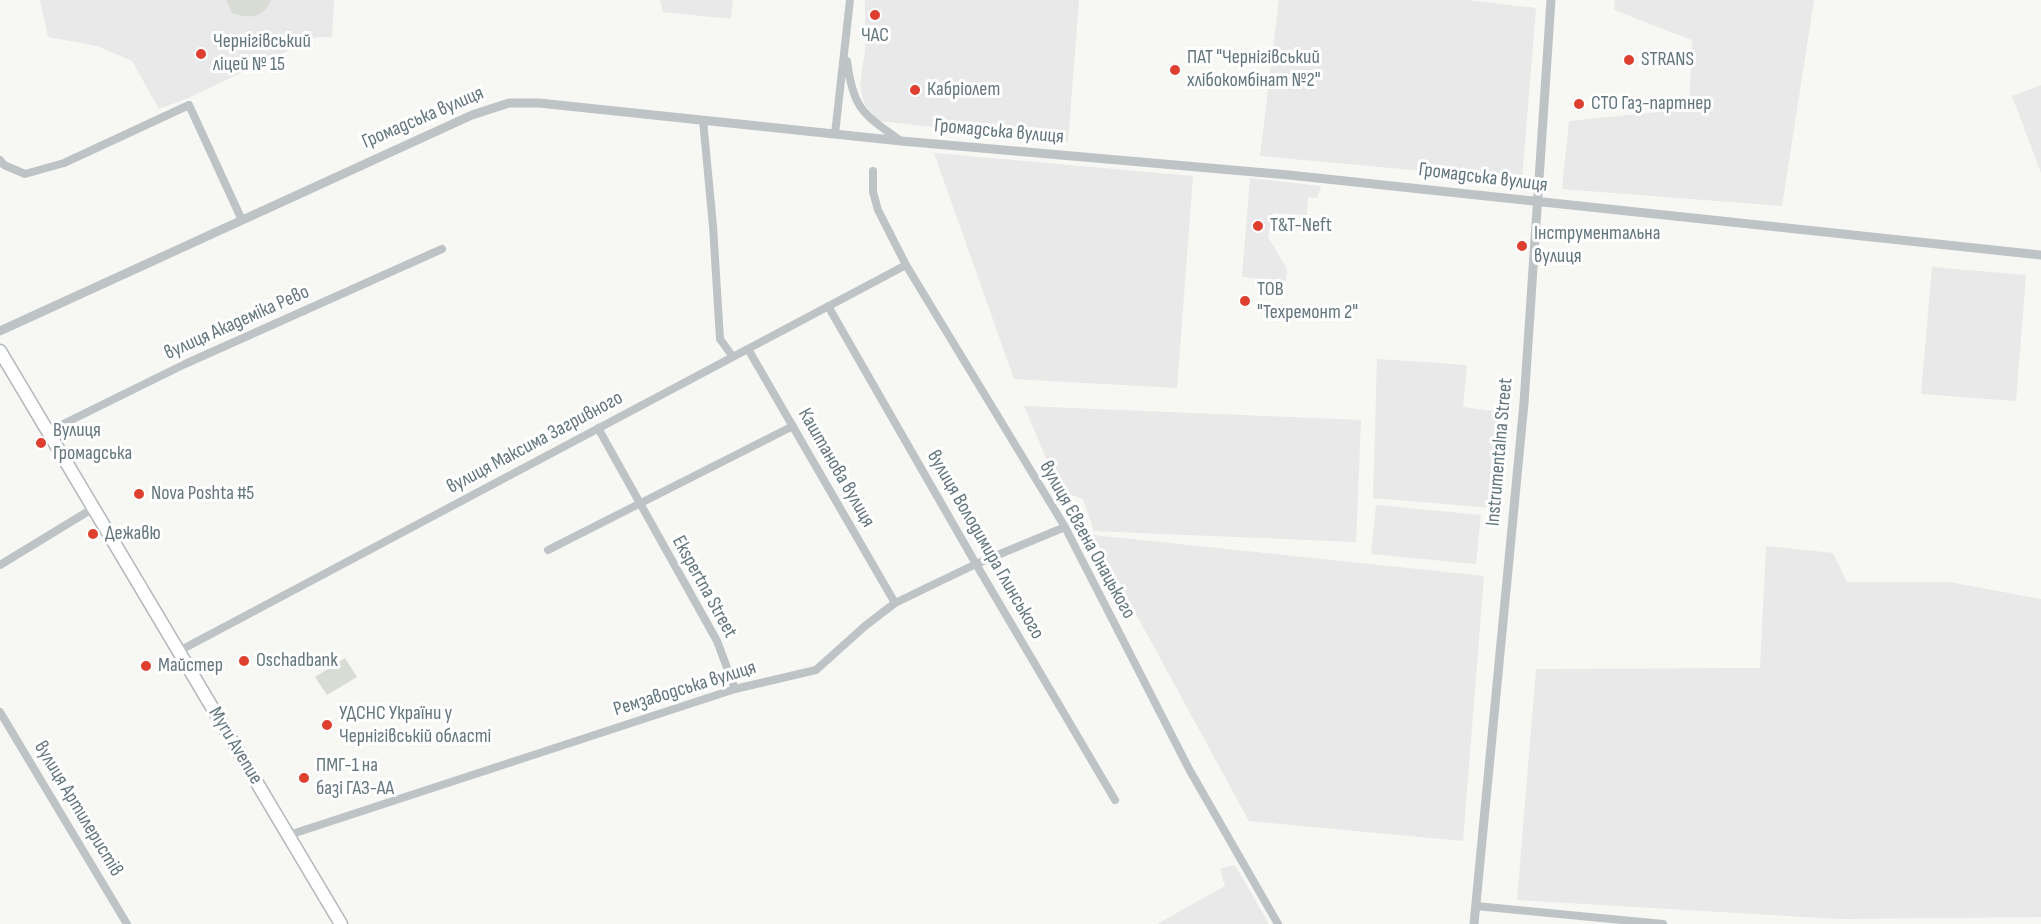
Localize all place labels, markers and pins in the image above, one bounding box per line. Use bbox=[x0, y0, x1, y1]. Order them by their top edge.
marker: ЧАС bbox=[868, 8, 882, 22]
place label: ЧАС bbox=[861, 24, 889, 48]
place label: Чернігівський ліцей № 15 bbox=[213, 30, 311, 77]
place label: ПАТ "Чернігівський хлібокомбінат №2" bbox=[1187, 46, 1321, 93]
marker: Чернігівський ліцей № 15 bbox=[194, 47, 208, 61]
place label: STRANS bbox=[1641, 48, 1694, 72]
marker: STRANS bbox=[1622, 53, 1636, 67]
marker: ПАТ "Чернігівський хлібокомбінат №2" bbox=[1168, 63, 1182, 77]
place label: Кабріолет bbox=[927, 78, 1000, 102]
marker: Кабріолет bbox=[908, 83, 922, 97]
place label: СТО Газ-партнер bbox=[1591, 92, 1712, 116]
marker: СТО Газ-партнер bbox=[1572, 97, 1586, 111]
place label: T&T-Neft bbox=[1270, 214, 1332, 238]
marker: T&T-Neft bbox=[1251, 219, 1265, 233]
place label: Інструментальна вулиця bbox=[1534, 222, 1660, 269]
marker: Інструментальна вулиця bbox=[1515, 239, 1529, 253]
place label: ТОВ "Техремонт 2" bbox=[1257, 278, 1358, 325]
marker: ТОВ "Техремонт 2" bbox=[1238, 294, 1252, 308]
place label: Вулиця Громадська bbox=[53, 419, 132, 466]
marker: Вулиця Громадська bbox=[34, 436, 48, 450]
place label: Nova Poshta #5 bbox=[151, 482, 254, 506]
marker: Nova Poshta #5 bbox=[132, 487, 146, 501]
place label: Дежавю bbox=[105, 522, 161, 546]
marker: Дежавю bbox=[86, 527, 100, 541]
place label: Oschadbank bbox=[256, 649, 338, 673]
place label: Майстер bbox=[158, 654, 223, 678]
marker: Oschadbank bbox=[237, 654, 251, 668]
marker: Майстер bbox=[139, 659, 153, 673]
place label: УДСНС України у Чернігівській області bbox=[339, 702, 491, 749]
marker: УДСНС України у Чернігівській області bbox=[320, 718, 334, 732]
place label: ПМГ-1 на базі ГАЗ-АА bbox=[316, 754, 394, 801]
marker: ПМГ-1 на базі ГАЗ-АА bbox=[297, 771, 311, 785]

